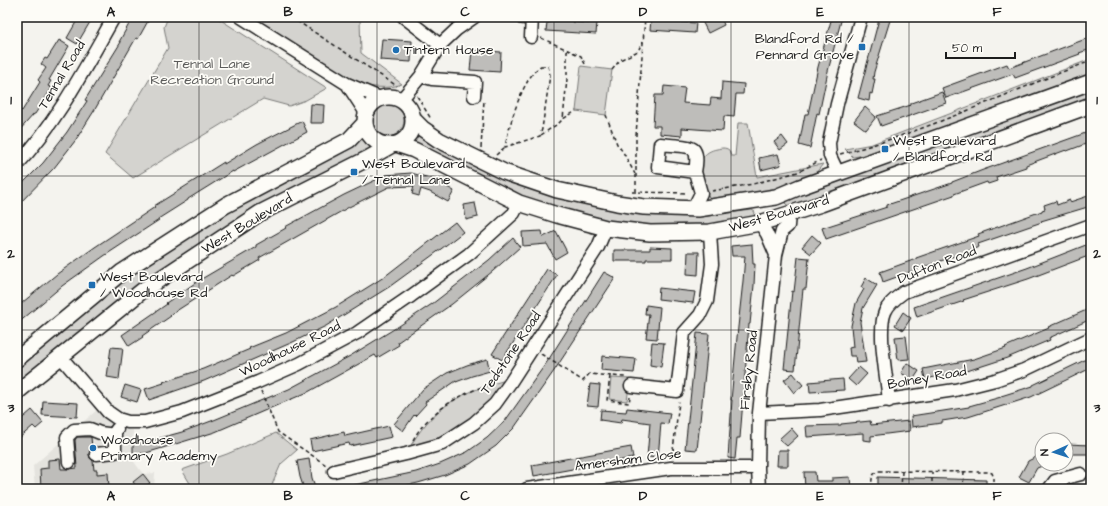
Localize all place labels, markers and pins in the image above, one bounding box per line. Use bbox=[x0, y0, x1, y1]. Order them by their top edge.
place label: Blandford Rd / Pennard Grove bbox=[755, 29, 855, 65]
place label: Tintern House bbox=[404, 40, 494, 60]
marker: Blandford Rd / Pennard Grove bbox=[857, 42, 867, 52]
marker: Tintern House bbox=[391, 45, 401, 55]
place label: West Boulevard / Blandford Rd bbox=[893, 131, 996, 167]
marker: West Boulevard / Blandford Rd bbox=[880, 144, 890, 154]
place label: West Boulevard / Tennal Lane bbox=[362, 154, 465, 190]
marker: West Boulevard / Tennal Lane bbox=[349, 167, 359, 177]
place label: West Boulevard / Woodhouse Rd bbox=[100, 267, 207, 303]
marker: West Boulevard / Woodhouse Rd bbox=[87, 280, 97, 290]
place label: Woodhouse Primary Academy bbox=[101, 430, 217, 466]
marker: Woodhouse Primary Academy bbox=[88, 443, 98, 453]

